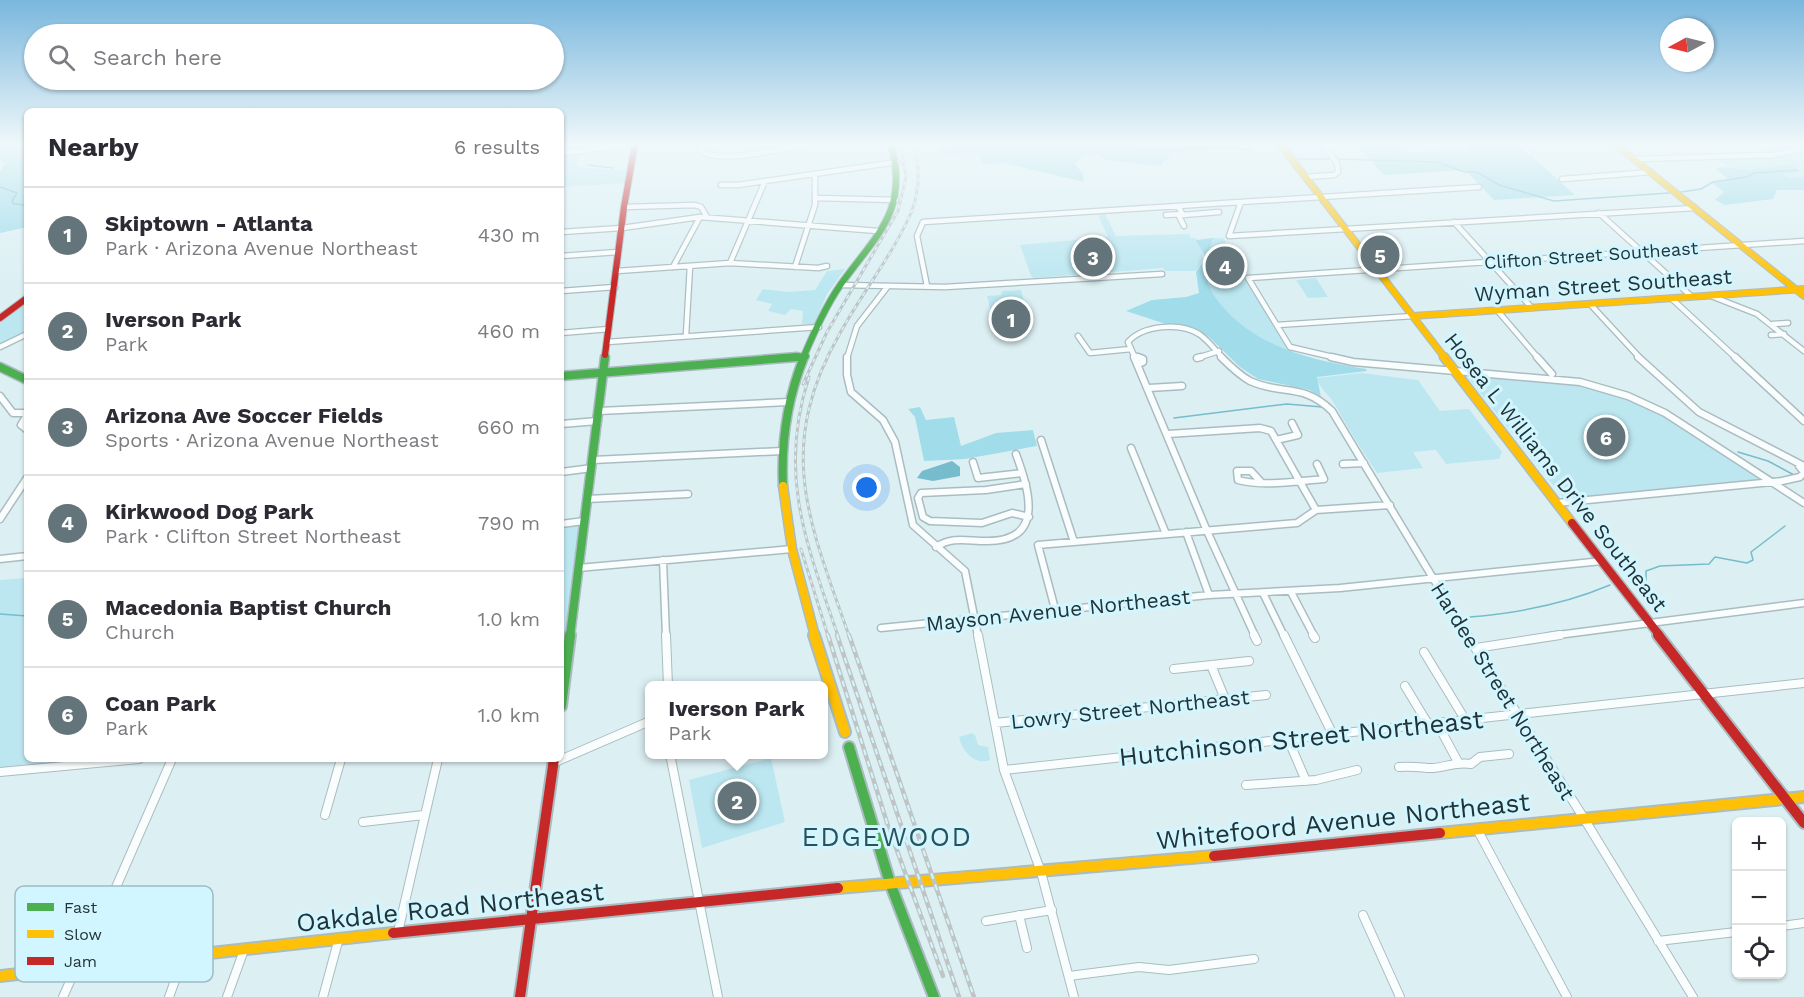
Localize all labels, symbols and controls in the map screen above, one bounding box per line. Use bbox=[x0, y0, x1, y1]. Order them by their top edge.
north arrow bbox=[1660, 18, 1714, 72]
search box bbox=[24, 24, 564, 90]
icon: search bbox=[45, 41, 78, 74]
text: Search here bbox=[93, 45, 222, 70]
text: Nearby bbox=[48, 132, 139, 162]
text: 6 results bbox=[454, 135, 540, 159]
text: Skiptown - Atlanta bbox=[105, 211, 313, 236]
text: 1 bbox=[63, 223, 72, 247]
text: 430 m bbox=[478, 223, 540, 247]
pin: 5 bbox=[1360, 232, 1400, 278]
pin: 3 bbox=[1074, 234, 1112, 280]
text: Park · Arizona Avenue Northeast bbox=[105, 236, 418, 260]
street label: Clifton Street Southeast bbox=[1483, 237, 1699, 273]
pin: 4 bbox=[1206, 244, 1244, 288]
street label: Wyman Street Southeast bbox=[1473, 264, 1733, 306]
pin: 1 bbox=[992, 296, 1030, 342]
text: Iverson Park bbox=[105, 307, 242, 332]
text: 2 bbox=[62, 319, 73, 343]
text: 460 m bbox=[477, 319, 540, 343]
street label: Hosea L Williams Drive Southeast bbox=[1439, 328, 1673, 616]
text: Park bbox=[105, 332, 148, 356]
text: Arizona Ave Soccer Fields bbox=[105, 403, 383, 428]
pin: 6 bbox=[1586, 414, 1626, 460]
text: 3 bbox=[62, 415, 73, 439]
text: 660 m bbox=[477, 415, 540, 439]
text: Sports · Arizona Avenue Northeast bbox=[105, 428, 439, 452]
your location bbox=[852, 473, 881, 502]
text: Kirkwood Dog Park bbox=[105, 499, 314, 524]
text: 4 bbox=[61, 511, 74, 535]
text: 790 m bbox=[478, 511, 540, 535]
text: Park · Clifton Street Northeast bbox=[105, 524, 401, 548]
street label: Hardee Street Northeast bbox=[1426, 578, 1580, 805]
street label: Mayson Avenue Northeast bbox=[925, 584, 1192, 636]
text: Macedonia Baptist Church bbox=[105, 595, 392, 620]
text: 5 bbox=[62, 607, 73, 631]
text: 1.0 km bbox=[478, 607, 540, 631]
text: Church bbox=[105, 620, 175, 644]
popup bbox=[645, 681, 828, 759]
street label: Lowry Street Northeast bbox=[1009, 684, 1251, 734]
text: Coan Park bbox=[105, 691, 216, 716]
text: Iverson Park bbox=[668, 696, 805, 721]
text: 6 bbox=[61, 703, 74, 727]
text: 1.0 km bbox=[478, 703, 540, 727]
street label: Hutchinson Street Northeast bbox=[1117, 704, 1485, 772]
text: Park bbox=[105, 716, 148, 740]
text: Park bbox=[668, 721, 711, 745]
pin: 2 bbox=[718, 778, 756, 824]
street label: Whitefoord Avenue Northeast bbox=[1155, 786, 1531, 856]
map controls bbox=[1732, 817, 1786, 979]
button: + bbox=[1732, 817, 1786, 871]
district label: EDGEWOOD bbox=[801, 821, 973, 853]
button: − bbox=[1732, 871, 1786, 925]
street label: Oakdale Road Northeast bbox=[295, 876, 605, 938]
legend bbox=[15, 886, 213, 982]
text: Fast bbox=[64, 898, 97, 917]
text: Slow bbox=[64, 925, 102, 944]
button: locate bbox=[1732, 925, 1786, 979]
text: Jam bbox=[64, 952, 97, 971]

